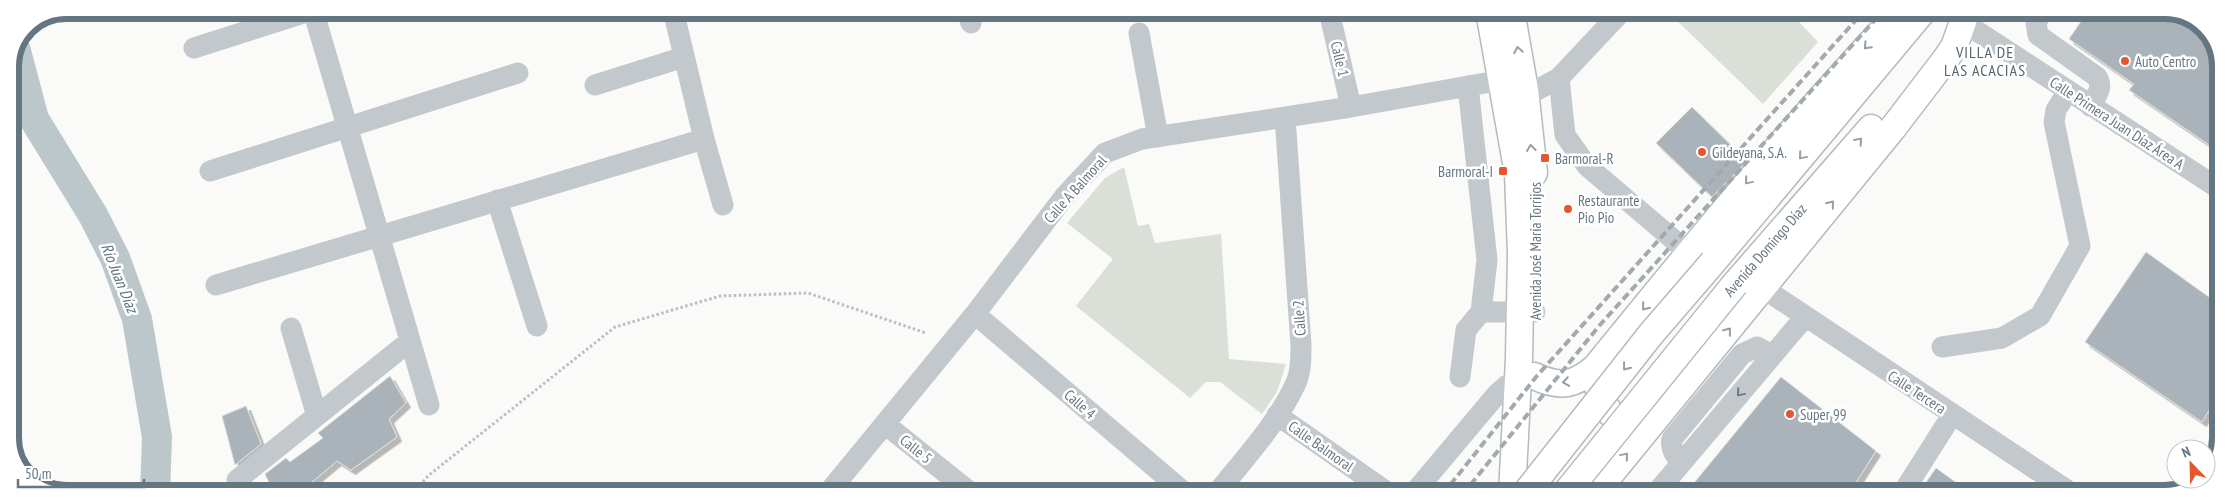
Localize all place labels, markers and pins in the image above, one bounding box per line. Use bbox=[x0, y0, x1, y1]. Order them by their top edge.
place label: Auto Centro bbox=[2135, 52, 2196, 71]
marker: Auto Centro bbox=[2119, 55, 2131, 67]
place label: Gildeyana, S.A. bbox=[1712, 143, 1787, 162]
marker: Gildeyana, S.A. bbox=[1696, 146, 1708, 158]
place label: Barmoral-R bbox=[1555, 149, 1614, 168]
marker: Barmoral-R bbox=[1539, 152, 1551, 164]
place label: Barmoral-I bbox=[1438, 162, 1493, 181]
marker: Barmoral-I bbox=[1497, 165, 1509, 177]
place label: Restaurante Pio Pio bbox=[1578, 191, 1639, 227]
marker: Restaurante Pio Pio bbox=[1562, 203, 1574, 215]
place label: Super 99 bbox=[1800, 405, 1846, 424]
marker: Super 99 bbox=[1784, 408, 1796, 420]

